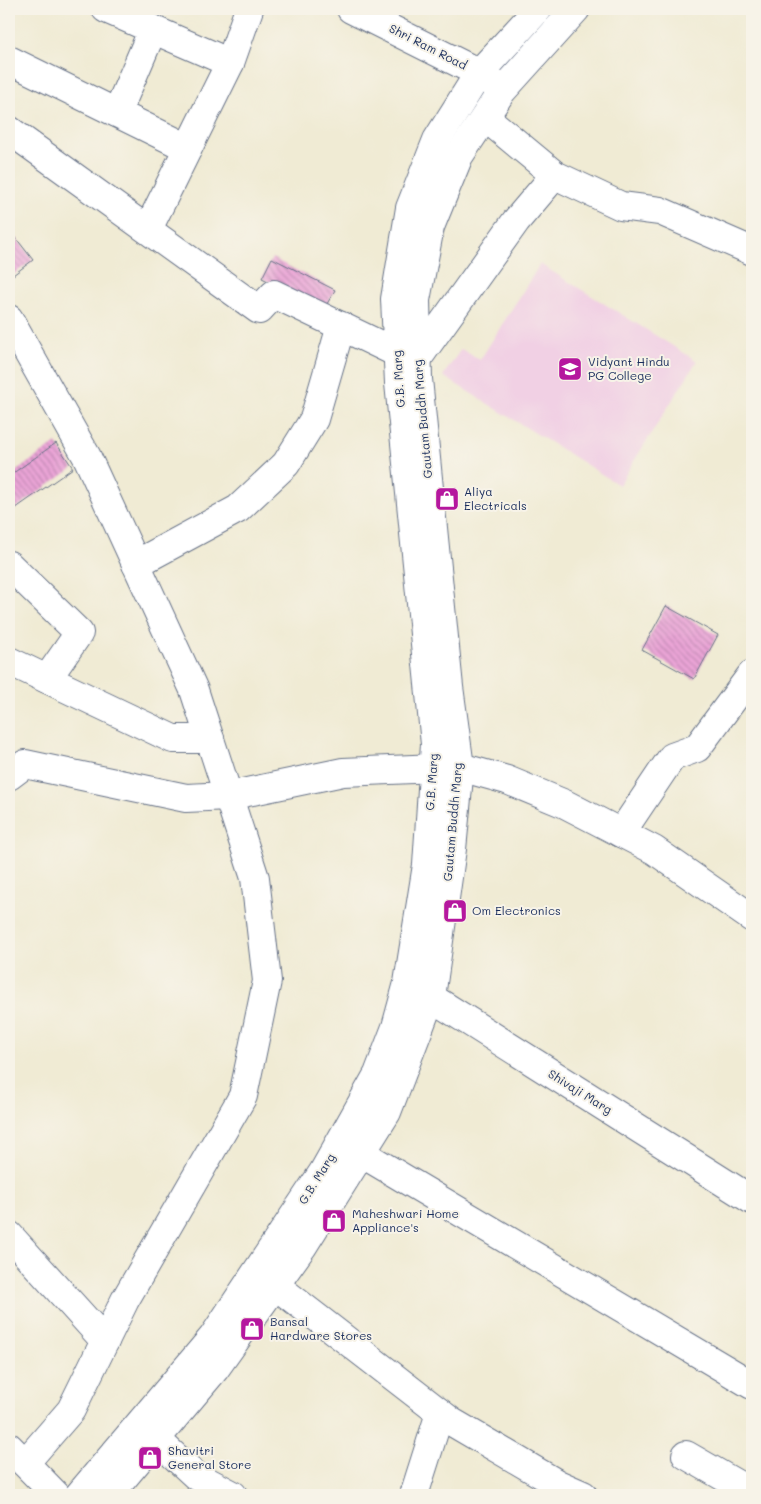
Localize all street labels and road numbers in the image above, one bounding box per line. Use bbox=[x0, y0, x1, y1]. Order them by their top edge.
street label: Shri Ram Road bbox=[387, 20, 471, 73]
street label: G.B. Marg bbox=[388, 350, 408, 408]
street label: Gautam Buddh Marg bbox=[409, 359, 435, 479]
street label: G.B. Marg bbox=[421, 753, 441, 811]
street label: Gautam Buddh Marg bbox=[439, 762, 465, 882]
street label: Shivaji Marg bbox=[546, 1065, 616, 1117]
street label: G.B. Marg bbox=[294, 1150, 338, 1207]

